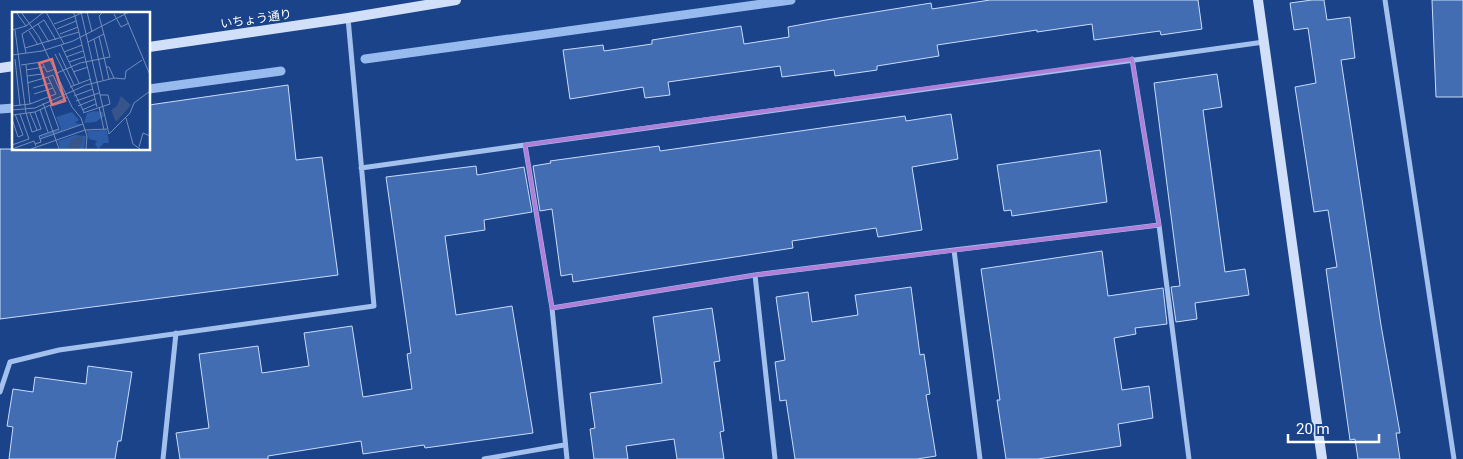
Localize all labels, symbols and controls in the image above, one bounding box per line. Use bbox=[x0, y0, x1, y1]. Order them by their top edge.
street label: いちょう通り bbox=[219, 7, 293, 31]
inset map bbox=[12, 12, 150, 150]
scale bar bbox=[1288, 412, 1379, 444]
text: 20 m bbox=[1296, 420, 1330, 438]

